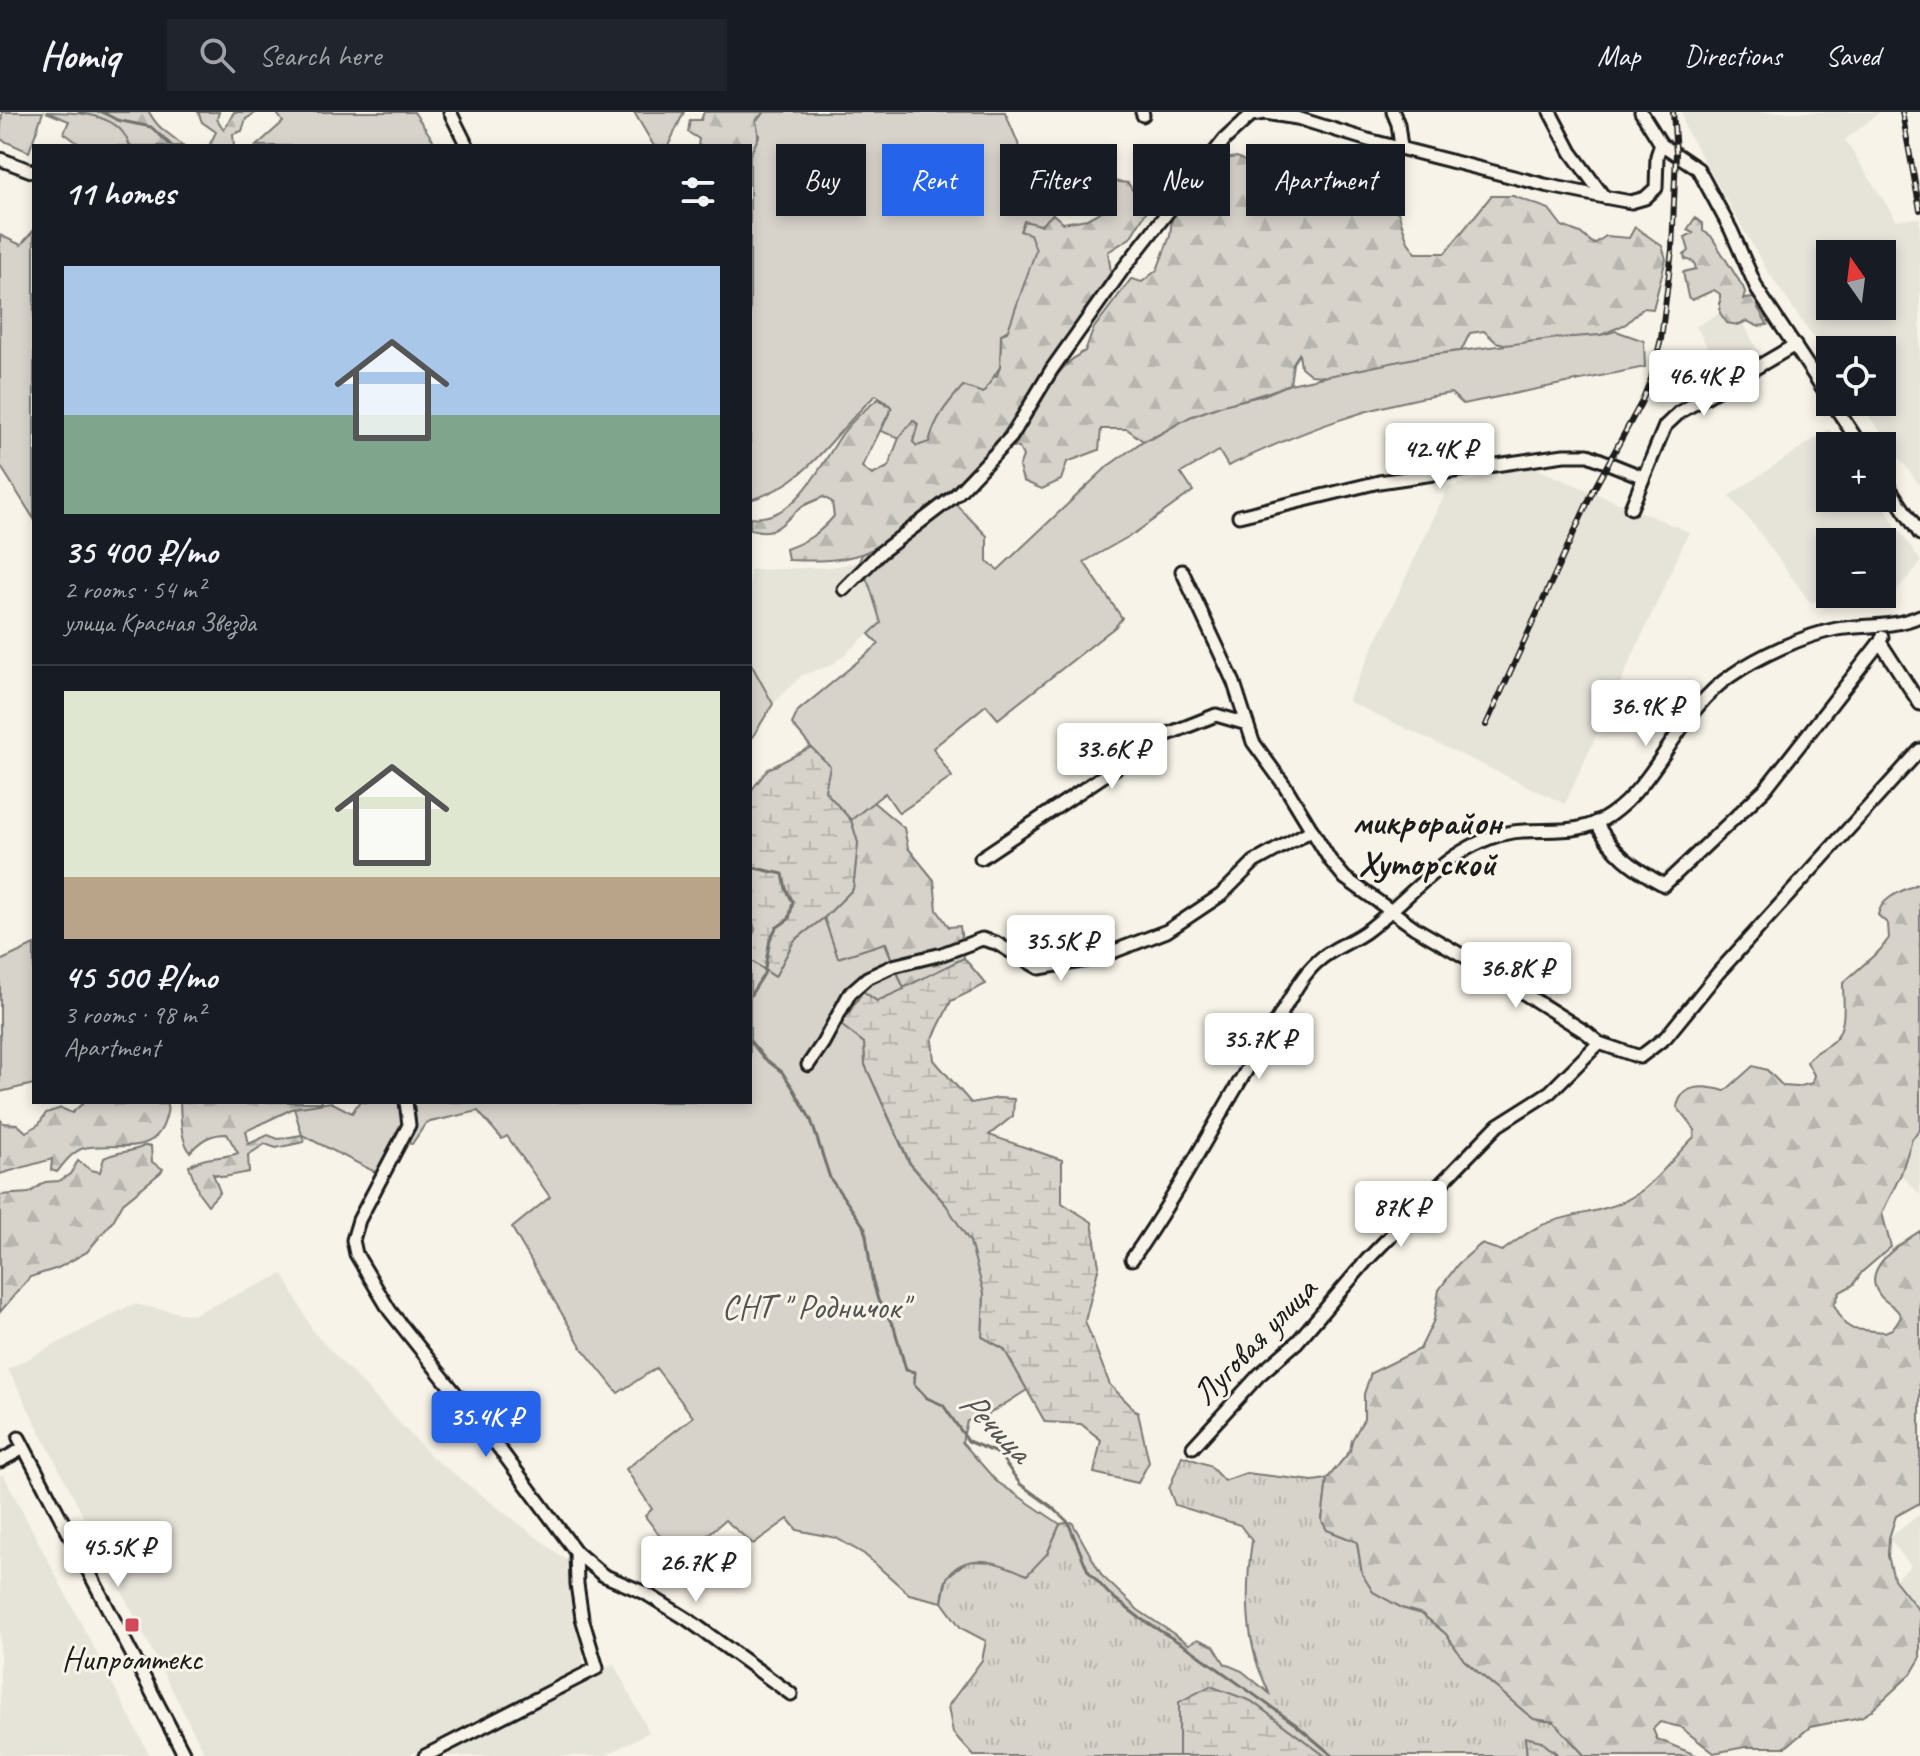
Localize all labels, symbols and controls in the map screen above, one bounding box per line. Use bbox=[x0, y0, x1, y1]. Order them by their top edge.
search box bbox=[167, 19, 727, 91]
text: Homiq bbox=[40, 32, 119, 79]
icon: search bbox=[195, 33, 239, 77]
text: Search here bbox=[259, 36, 381, 74]
text: Map bbox=[1597, 38, 1640, 73]
text: Directions bbox=[1684, 38, 1782, 73]
text: Saved bbox=[1826, 38, 1880, 73]
chip: Buy bbox=[776, 144, 866, 216]
chip: Rent bbox=[882, 144, 984, 216]
chip: Filters bbox=[1000, 144, 1117, 216]
chip: New bbox=[1133, 144, 1230, 216]
chip: Apartment bbox=[1246, 144, 1405, 216]
icon: filters bbox=[676, 170, 720, 214]
text: 11 homes bbox=[64, 171, 175, 214]
north arrow bbox=[1816, 240, 1896, 320]
map controls bbox=[1816, 240, 1896, 608]
icon: home bbox=[320, 318, 464, 462]
button: locate bbox=[1816, 336, 1896, 416]
pin: 46.4K ₽ bbox=[1630, 350, 1778, 418]
text: 46.4K ₽ bbox=[1667, 359, 1741, 392]
pin: 42.4K ₽ bbox=[1366, 423, 1514, 491]
text: 42.4K ₽ bbox=[1403, 432, 1477, 465]
button: + bbox=[1816, 432, 1896, 512]
button: − bbox=[1816, 528, 1896, 608]
text: 35 400 ₽/mo bbox=[64, 530, 218, 573]
text: 2 rooms · 54 m² bbox=[64, 573, 205, 606]
text: улица Красная Звезда bbox=[64, 606, 256, 639]
pin: 36.9K ₽ bbox=[1572, 680, 1720, 748]
text: 36.9K ₽ bbox=[1609, 689, 1683, 722]
pin: 33.6K ₽ bbox=[1038, 723, 1186, 791]
text: 33.6K ₽ bbox=[1075, 732, 1149, 765]
icon: home bbox=[320, 743, 464, 887]
district label: микрорайон Хуторской bbox=[1352, 799, 1504, 886]
pin: 35.5K ₽ bbox=[987, 915, 1135, 983]
text: 35.5K ₽ bbox=[1025, 924, 1097, 957]
pin: 36.8K ₽ bbox=[1442, 942, 1590, 1010]
text: 36.8K ₽ bbox=[1479, 951, 1553, 984]
text: 45 500 ₽/mo bbox=[64, 955, 217, 998]
text: 3 rooms · 98 m² bbox=[64, 998, 205, 1031]
pin: 35.7K ₽ bbox=[1185, 1013, 1333, 1081]
text: 35.7K ₽ bbox=[1223, 1022, 1295, 1055]
text: Apartment bbox=[64, 1031, 160, 1064]
pin: 87K ₽ bbox=[1345, 1181, 1457, 1249]
text: 87K ₽ bbox=[1373, 1190, 1429, 1223]
street label: Луговая улица bbox=[1182, 1266, 1327, 1414]
park label: СНТ " Родничок" bbox=[722, 1285, 915, 1328]
water label: Речица bbox=[950, 1380, 1045, 1475]
pin: 35.4K ₽ bbox=[412, 1391, 560, 1459]
text: 35.4K ₽ bbox=[450, 1400, 522, 1433]
pin: 45.5K ₽ bbox=[44, 1521, 192, 1589]
text: 45.5K ₽ bbox=[82, 1530, 154, 1563]
pin: 26.7K ₽ bbox=[622, 1536, 770, 1604]
text: 26.7K ₽ bbox=[659, 1545, 733, 1578]
marker: Нипромтекс bbox=[123, 1616, 141, 1634]
place label: Нипромтекс bbox=[61, 1637, 204, 1680]

